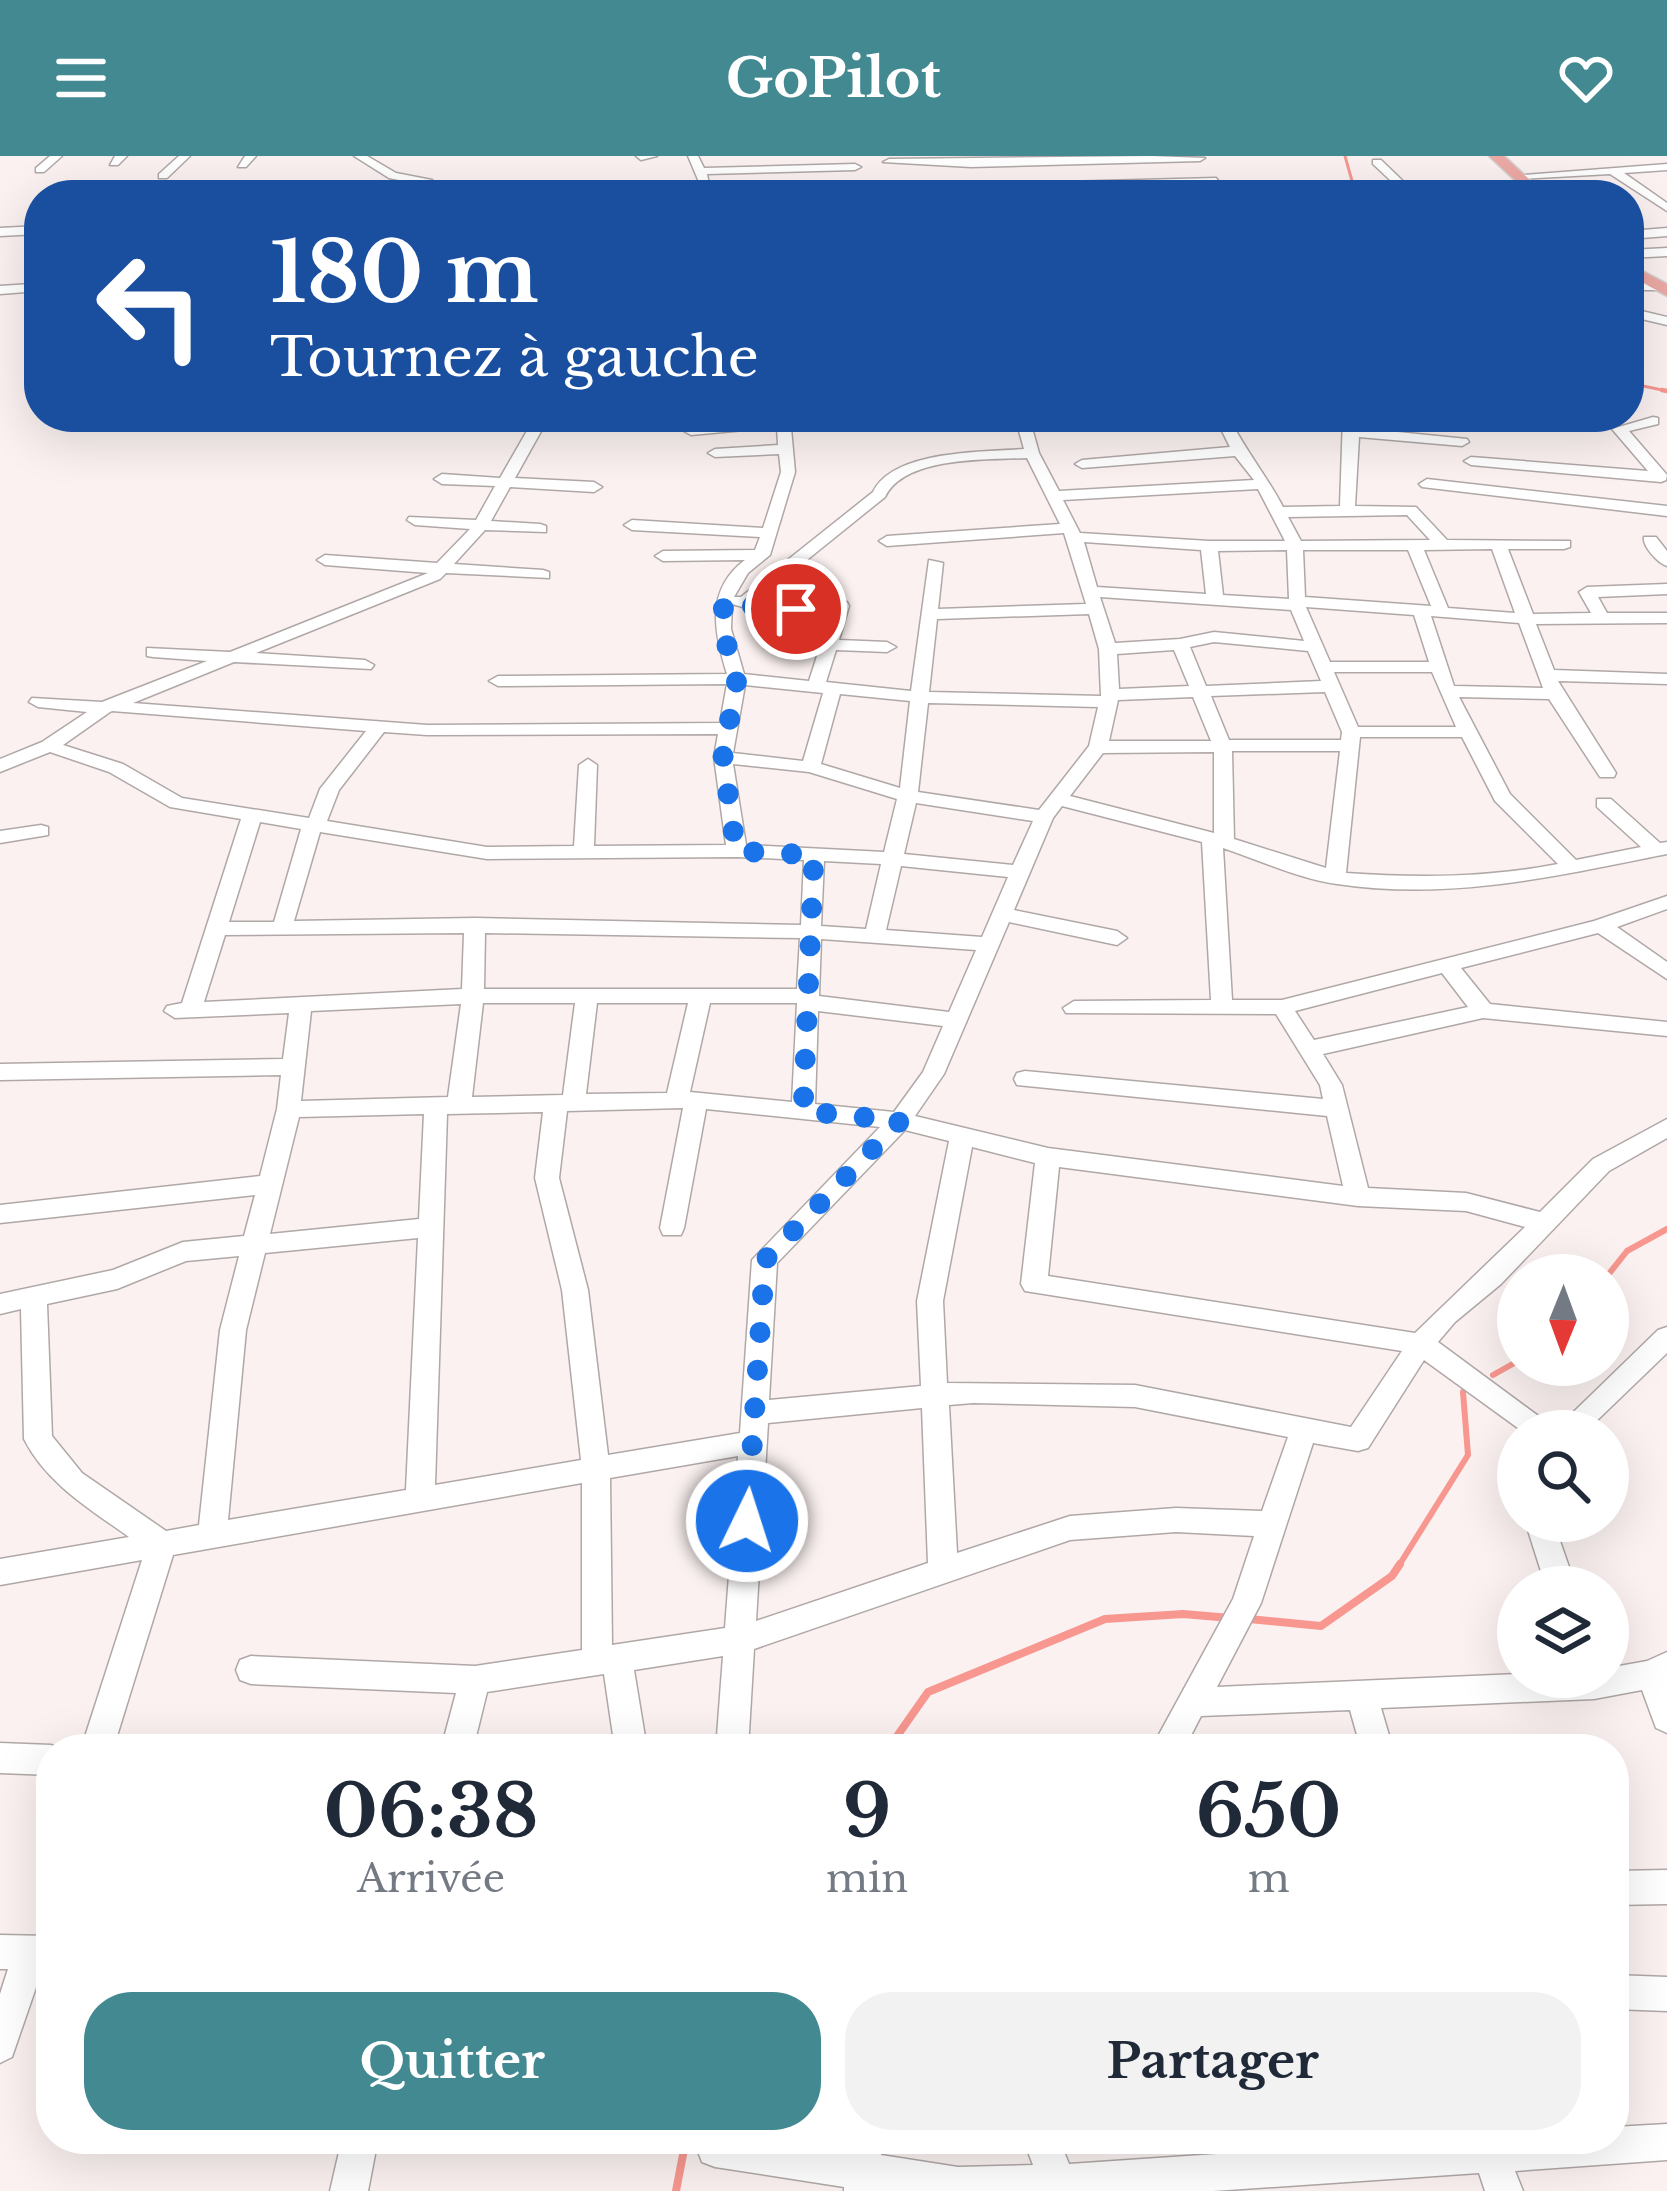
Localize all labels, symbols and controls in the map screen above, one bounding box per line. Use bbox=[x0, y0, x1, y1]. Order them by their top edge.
icon: menu bbox=[48, 45, 114, 111]
text: GoPilot bbox=[726, 45, 941, 112]
icon: heart bbox=[1553, 45, 1619, 111]
text: 180 m bbox=[270, 221, 539, 325]
icon: left bbox=[72, 228, 228, 384]
text: Tournez à gauche bbox=[270, 324, 759, 391]
pin bbox=[745, 558, 847, 660]
icon: arrive bbox=[763, 576, 829, 642]
north arrow bbox=[1497, 1254, 1629, 1386]
map controls bbox=[1497, 1254, 1629, 1698]
button: search bbox=[1497, 1410, 1629, 1542]
position arrow bbox=[684, 1458, 810, 1584]
button: layers bbox=[1497, 1566, 1629, 1698]
text: 06:38 bbox=[324, 1767, 539, 1856]
text: 9 bbox=[843, 1767, 891, 1856]
text: 650 bbox=[1196, 1767, 1341, 1856]
text: Arrivée bbox=[357, 1854, 505, 1903]
text: min bbox=[826, 1854, 908, 1903]
text: m bbox=[1248, 1854, 1289, 1903]
button: Quitter bbox=[84, 1992, 821, 2130]
button: Partager bbox=[845, 1992, 1581, 2130]

